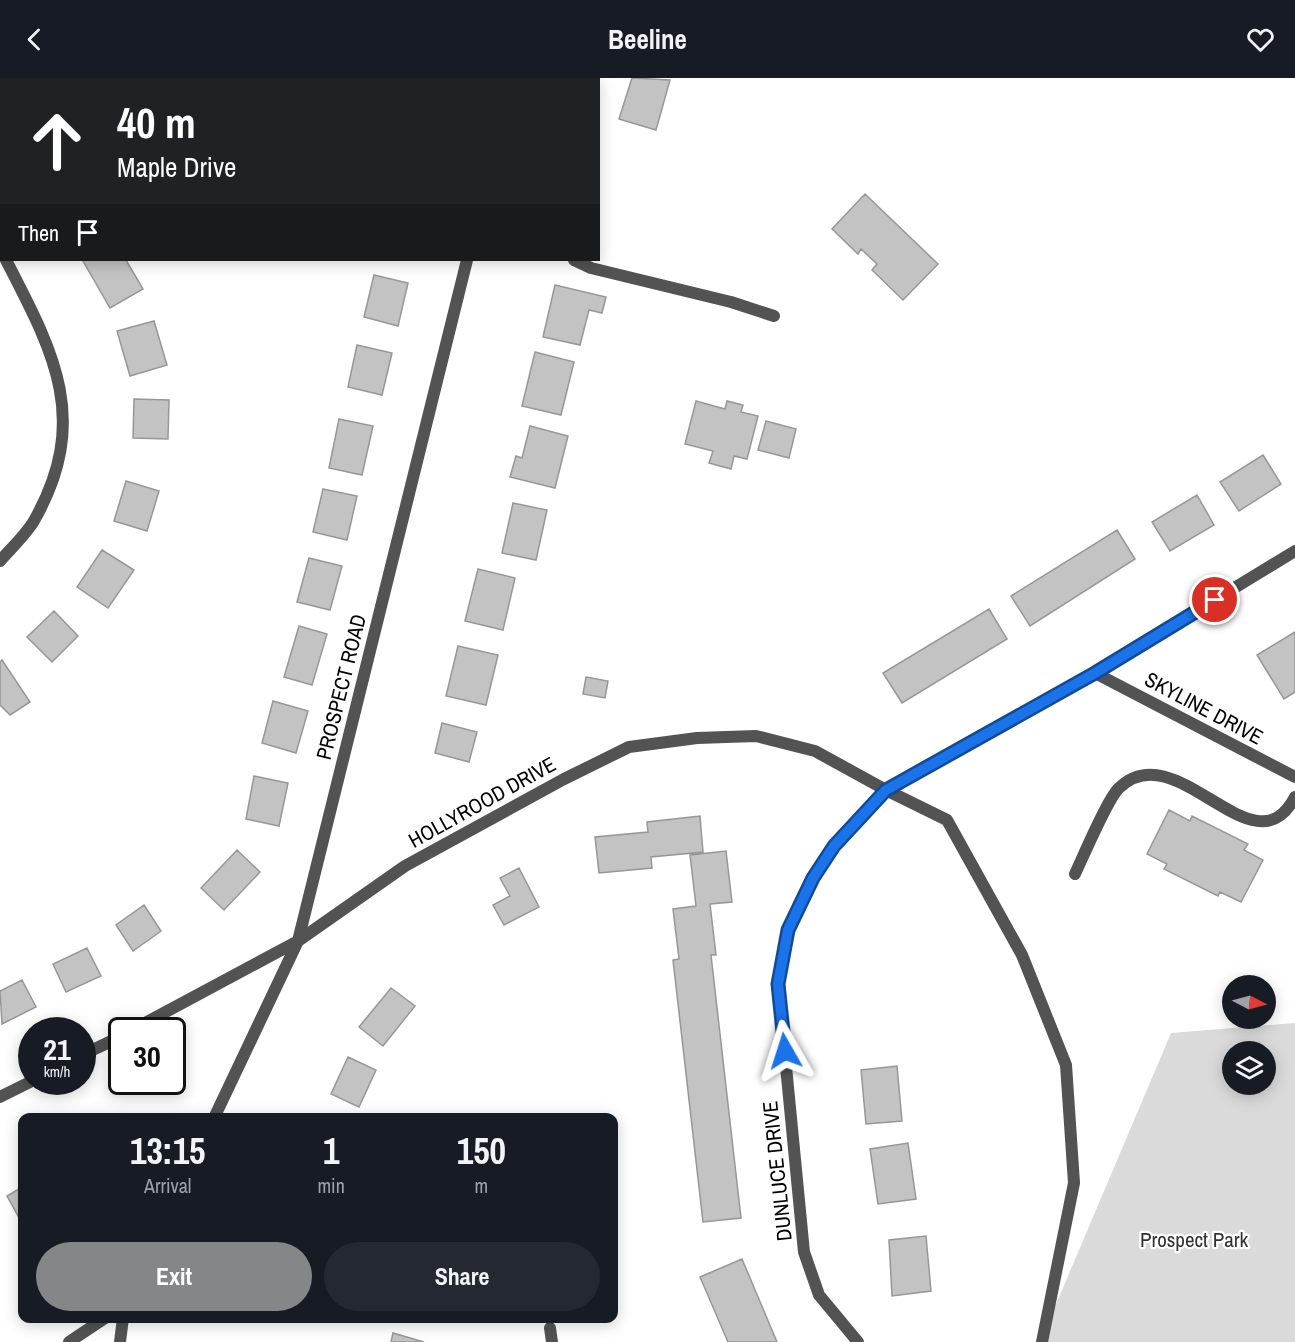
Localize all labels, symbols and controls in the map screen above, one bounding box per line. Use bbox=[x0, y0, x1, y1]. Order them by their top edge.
text: Beeline bbox=[608, 21, 687, 57]
icon: back bbox=[18, 23, 51, 56]
icon: heart bbox=[1244, 23, 1277, 56]
text: 40 m bbox=[117, 95, 196, 151]
icon: ahead bbox=[18, 102, 96, 180]
text: Maple Drive bbox=[117, 149, 236, 185]
icon: arrive bbox=[71, 216, 104, 249]
text: Then bbox=[18, 218, 59, 248]
pin bbox=[1189, 574, 1240, 625]
icon: arrive bbox=[1198, 583, 1231, 616]
street label: PROSPECT ROAD bbox=[309, 611, 373, 763]
street label: SKYLINE DRIVE bbox=[1140, 665, 1268, 751]
street label: HOLLYROOD DRIVE bbox=[403, 749, 561, 855]
north arrow bbox=[1222, 975, 1276, 1029]
map controls bbox=[1222, 975, 1276, 1095]
speed limit sign: 30 bbox=[108, 1017, 186, 1095]
position arrow bbox=[753, 1019, 817, 1083]
text: 21 bbox=[43, 1029, 71, 1069]
button: layers bbox=[1222, 1041, 1276, 1095]
text: km/h bbox=[44, 1061, 70, 1082]
street label: DUNLUCE DRIVE bbox=[755, 1100, 799, 1242]
text: 13:15 bbox=[130, 1127, 205, 1175]
text: 1 bbox=[323, 1127, 339, 1175]
text: 150 bbox=[457, 1127, 506, 1175]
text: Arrival bbox=[144, 1172, 191, 1199]
text: min bbox=[317, 1172, 345, 1199]
text: m bbox=[475, 1172, 488, 1199]
park label: Prospect Park bbox=[1140, 1225, 1248, 1254]
button: Exit bbox=[36, 1242, 312, 1311]
button: Share bbox=[324, 1242, 600, 1311]

